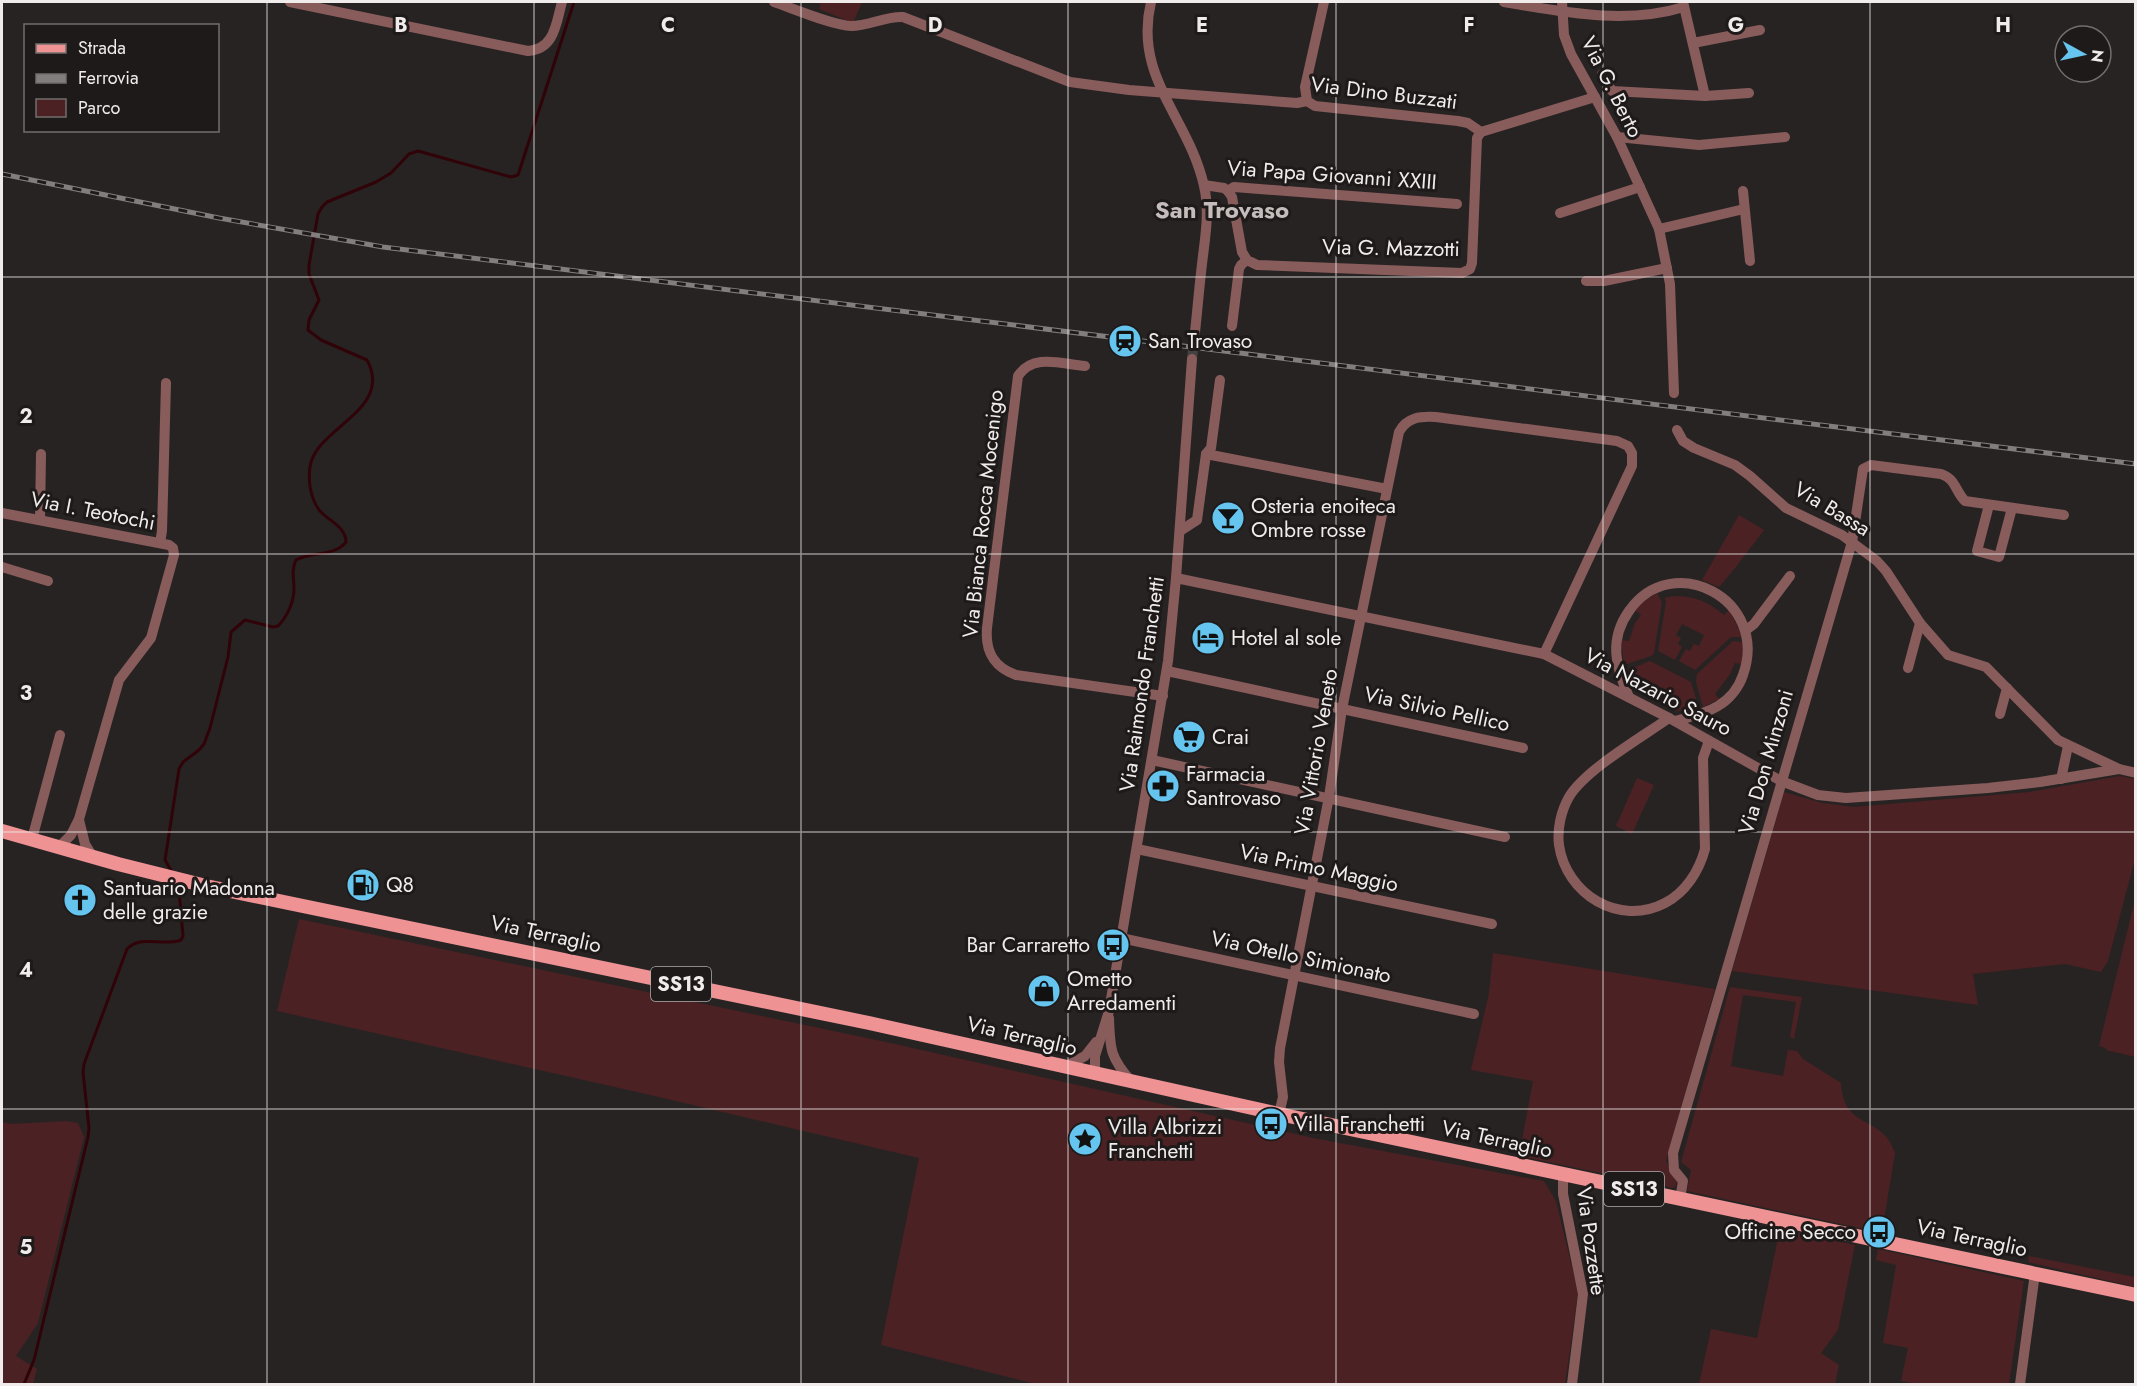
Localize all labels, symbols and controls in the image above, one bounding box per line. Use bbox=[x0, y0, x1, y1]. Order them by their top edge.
text: B bbox=[394, 11, 408, 40]
text: C bbox=[661, 11, 675, 40]
text: D bbox=[928, 11, 942, 40]
text: E bbox=[1196, 11, 1208, 40]
text: F bbox=[1463, 11, 1475, 40]
text: G bbox=[1728, 11, 1744, 40]
text: H bbox=[1995, 11, 2011, 40]
legend bbox=[24, 24, 219, 132]
north arrow bbox=[2053, 24, 2113, 84]
street label: Via G. Berto bbox=[1574, 31, 1650, 143]
text: Strada bbox=[78, 35, 126, 61]
text: N bbox=[2085, 48, 2110, 64]
text: Ferrovia bbox=[78, 65, 139, 91]
street label: Via Dino Buzzati bbox=[1309, 69, 1459, 117]
text: Parco bbox=[78, 95, 120, 121]
street label: Via Papa Giovanni XXIII bbox=[1226, 153, 1438, 197]
district label: San Trovaso bbox=[1155, 192, 1289, 227]
street label: Via G. Mazzotti bbox=[1322, 232, 1460, 264]
station icon: San Trovaso bbox=[1107, 323, 1143, 359]
place label: San Trovaso bbox=[1148, 326, 1252, 356]
street label: Via Bianca Rocca Mocenigo bbox=[955, 388, 1011, 640]
text: 2 bbox=[19, 402, 33, 431]
street label: Via Bassa bbox=[1788, 474, 1876, 544]
street label: Via I. Teotochi bbox=[28, 484, 158, 538]
place label: Osteria enoiteca Ombre rosse bbox=[1251, 491, 1396, 545]
bar icon: Osteria enoiteca Ombre rosse bbox=[1210, 500, 1246, 536]
street label: Via Raimondo Franchetti bbox=[1112, 574, 1172, 794]
hotel icon: Hotel al sole bbox=[1190, 620, 1226, 656]
place label: Hotel al sole bbox=[1231, 623, 1341, 653]
street label: Via Nazario Sauro bbox=[1579, 640, 1737, 744]
street label: Via Vittorio Veneto bbox=[1287, 666, 1345, 838]
text: 3 bbox=[20, 679, 32, 708]
street label: Via Silvio Pellico bbox=[1361, 679, 1513, 739]
street label: Via Don Minzoni bbox=[1731, 686, 1801, 838]
supermarket icon: Crai bbox=[1171, 719, 1207, 755]
place label: Crai bbox=[1212, 722, 1249, 752]
place label: Farmacia Santrovaso bbox=[1186, 759, 1281, 813]
pharmacy icon: Farmacia Santrovaso bbox=[1145, 768, 1181, 804]
street label: Via Primo Maggio bbox=[1237, 837, 1401, 899]
fuel station icon: Q8 bbox=[345, 867, 381, 903]
place label: Q8 bbox=[386, 870, 414, 900]
place label: Santuario Madonna delle grazie bbox=[103, 873, 275, 927]
church icon: Santuario Madonna delle grazie bbox=[62, 882, 98, 918]
street label: Via Terraglio bbox=[488, 908, 604, 960]
street label: Via Otello Simionato bbox=[1208, 923, 1394, 991]
bus stop icon: Bar Carraretto bbox=[1095, 927, 1131, 963]
place label: Bar Carraretto bbox=[966, 930, 1090, 960]
text: 4 bbox=[19, 956, 33, 985]
place label: Ometto Arredamenti bbox=[1067, 964, 1177, 1018]
road number: SS13 bbox=[651, 967, 711, 1001]
shop icon: Ometto Arredamenti bbox=[1026, 973, 1062, 1009]
street label: Via Terraglio bbox=[964, 1009, 1080, 1063]
bus stop icon: Villa Franchetti bbox=[1253, 1106, 1289, 1142]
place label: Villa Franchetti bbox=[1294, 1109, 1425, 1139]
place label: Villa Albrizzi Franchetti bbox=[1108, 1112, 1222, 1166]
street label: Via Terraglio bbox=[1439, 1113, 1555, 1165]
place icon: Villa Albrizzi Franchetti bbox=[1067, 1121, 1103, 1157]
road number: SS13 bbox=[1604, 1172, 1664, 1206]
street label: Via Pozzette bbox=[1569, 1185, 1613, 1297]
street label: Via Terraglio bbox=[1914, 1212, 2030, 1264]
bus stop icon: Officine Secco bbox=[1861, 1214, 1897, 1250]
place label: Officine Secco bbox=[1724, 1217, 1856, 1247]
text: 5 bbox=[20, 1233, 33, 1262]

